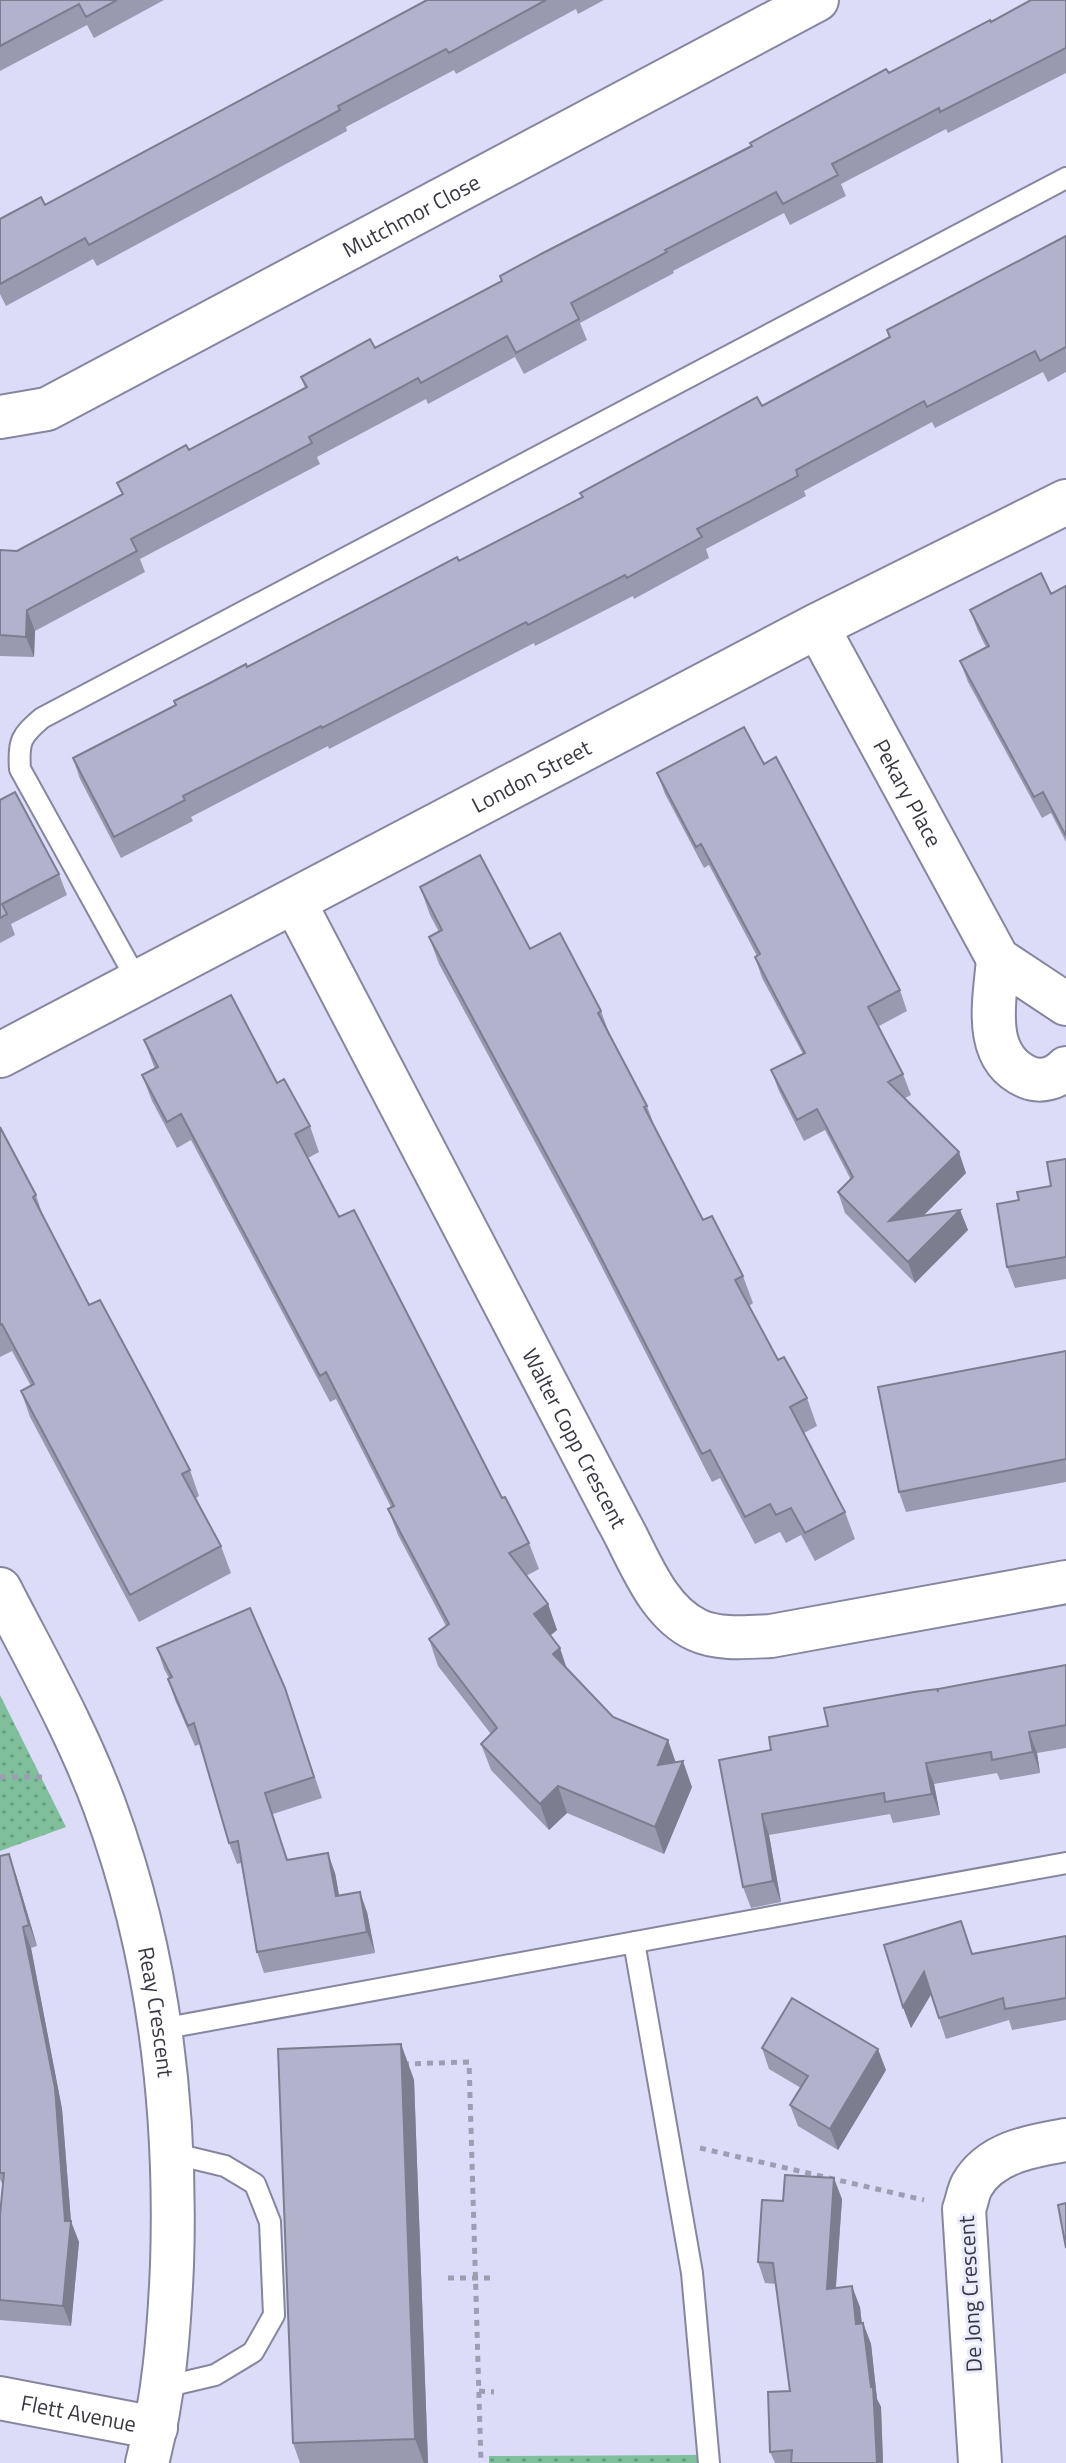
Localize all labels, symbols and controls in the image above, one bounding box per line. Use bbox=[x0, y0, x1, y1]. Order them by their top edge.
street label: Mutchmor Close bbox=[336, 165, 486, 266]
street label: London Street bbox=[465, 731, 597, 821]
street label: Pekary Place bbox=[865, 733, 951, 853]
street label: Walter Copp Crescent bbox=[514, 1342, 636, 1535]
street label: Reay Crescent bbox=[129, 1944, 183, 2079]
street label: De Jong Crescent bbox=[949, 2215, 991, 2373]
street label: Flett Avenue bbox=[18, 2385, 139, 2441]

